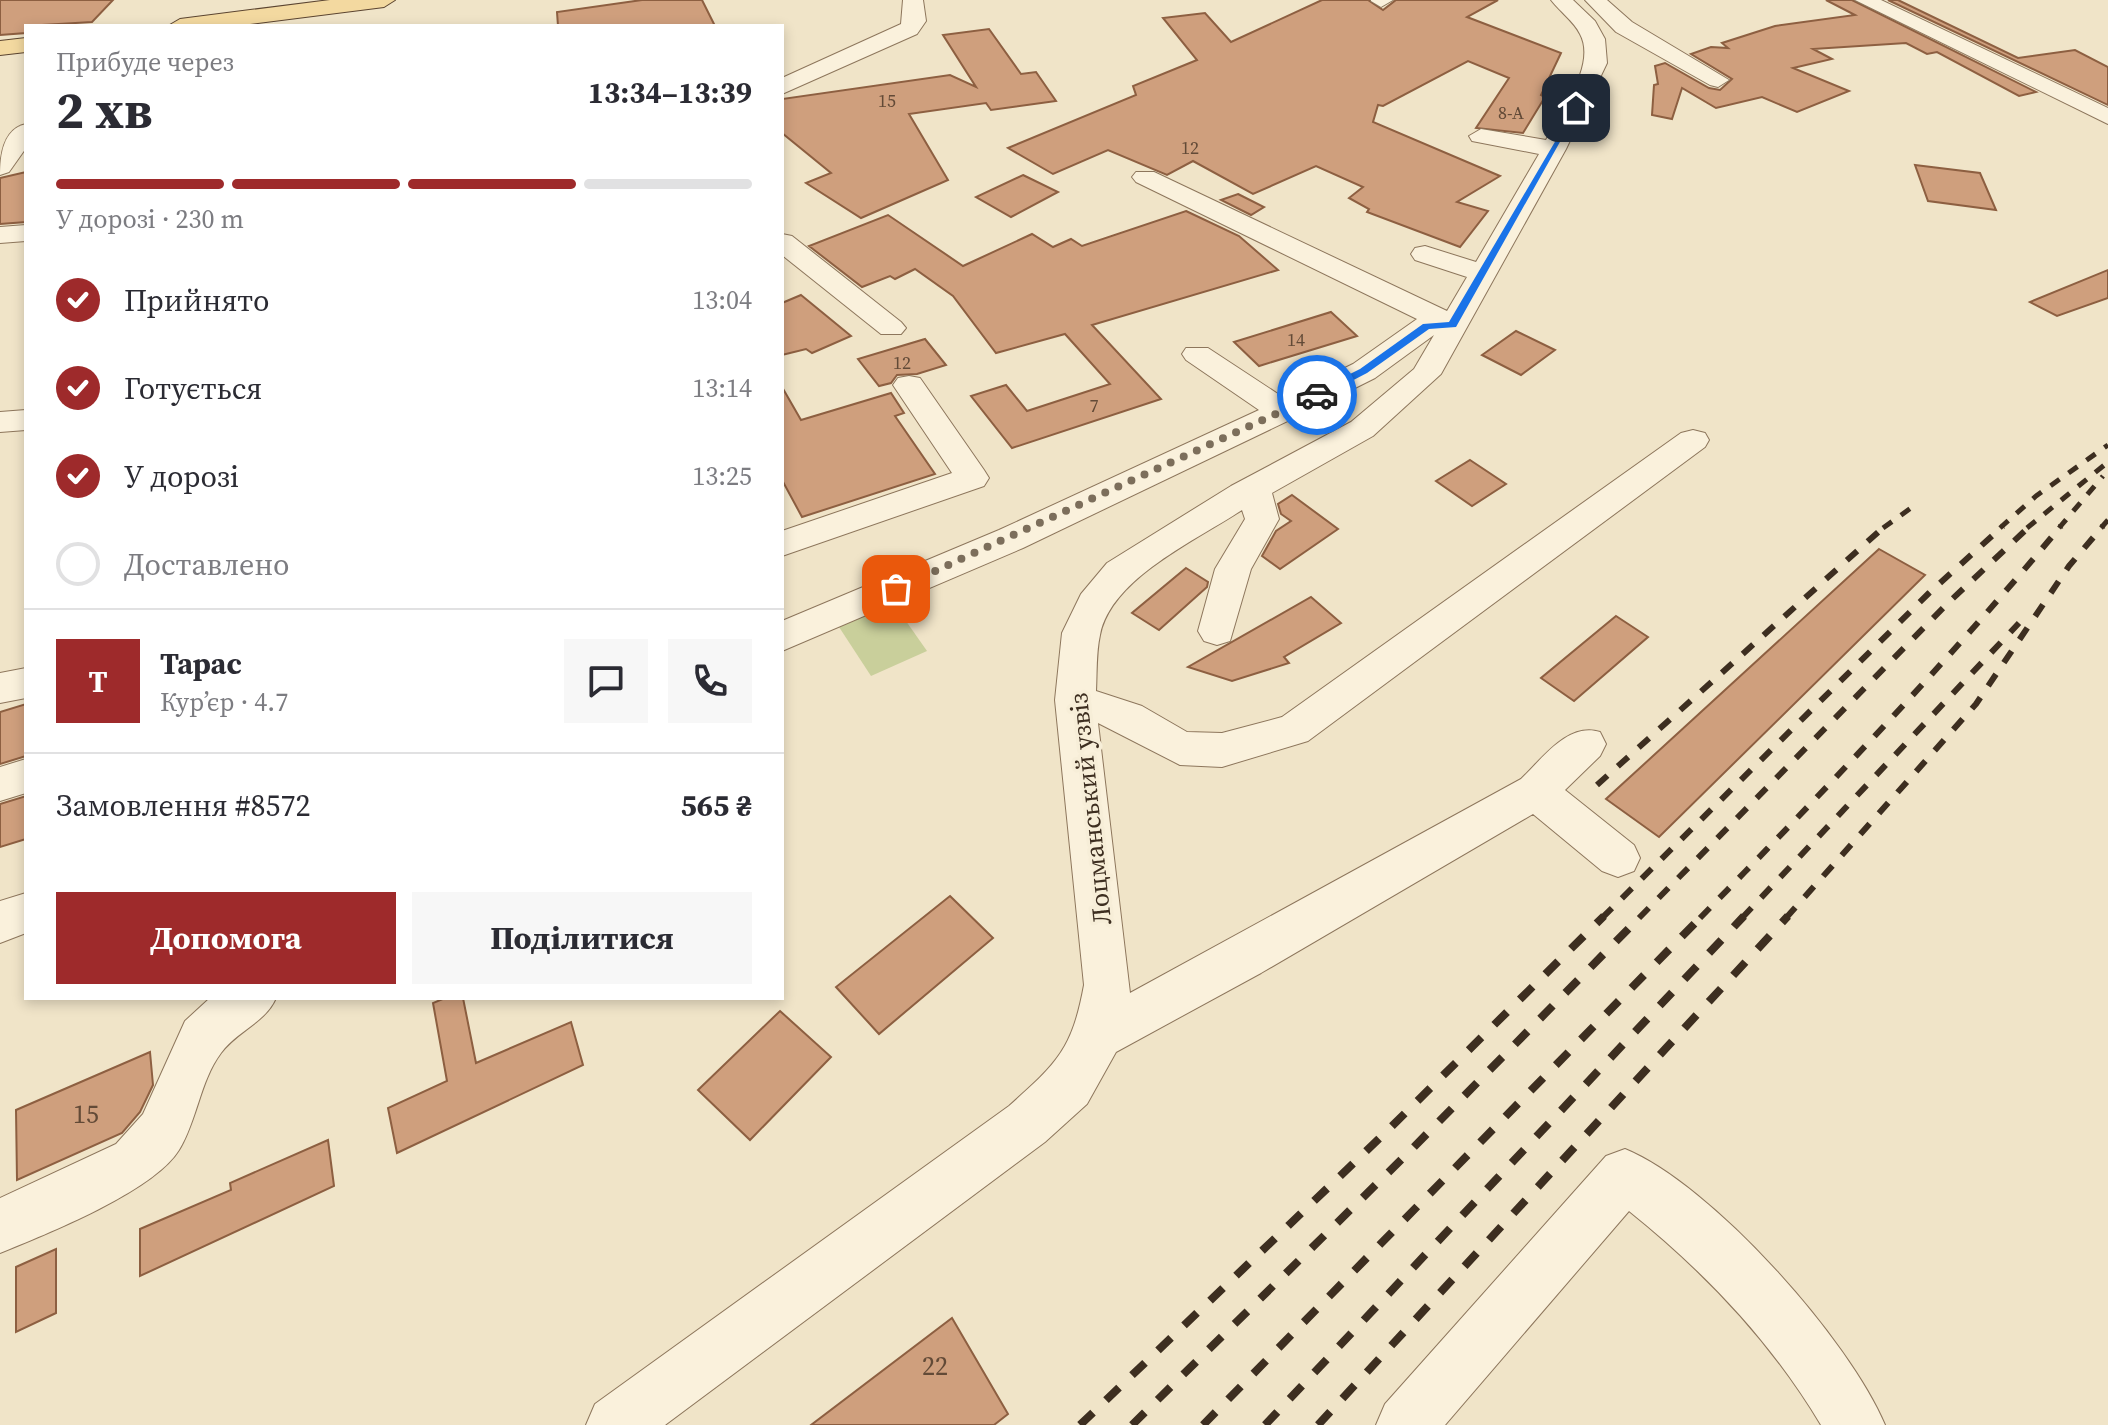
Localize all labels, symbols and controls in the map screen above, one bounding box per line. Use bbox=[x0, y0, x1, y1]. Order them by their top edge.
text: Прибуде через bbox=[56, 44, 234, 80]
text: 13:34–13:39 bbox=[588, 72, 752, 113]
text: 2 хв bbox=[56, 74, 152, 145]
pin bbox=[1542, 74, 1610, 142]
icon: home bbox=[1554, 86, 1598, 130]
house number: 15 bbox=[878, 88, 896, 113]
house number: 8-А bbox=[1498, 100, 1524, 125]
house number: 12 bbox=[1181, 135, 1199, 160]
text: У дорозі · 230 m bbox=[56, 201, 244, 237]
icon: check bbox=[56, 278, 100, 322]
text: Прийнято bbox=[124, 280, 270, 321]
text: 13:04 bbox=[692, 282, 752, 318]
house number: 14 bbox=[1287, 327, 1305, 352]
house number: 12 bbox=[893, 350, 911, 375]
courier bbox=[1277, 355, 1357, 435]
icon: check bbox=[56, 366, 100, 410]
text: Готується bbox=[124, 368, 262, 409]
text: 13:14 bbox=[692, 370, 752, 406]
icon: car bbox=[1295, 373, 1339, 417]
house number: 7 bbox=[1090, 393, 1099, 418]
icon: check bbox=[56, 454, 100, 498]
text: У дорозі bbox=[124, 456, 239, 497]
text: 13:25 bbox=[692, 458, 752, 494]
text: Доставлено bbox=[124, 544, 289, 585]
pin bbox=[862, 555, 930, 623]
icon: bag bbox=[874, 567, 918, 611]
button: chat bbox=[564, 639, 648, 723]
button: phone bbox=[668, 639, 752, 723]
text: Тарас bbox=[160, 643, 242, 684]
text: Т bbox=[88, 661, 108, 702]
text: Кур’єр · 4.7 bbox=[160, 684, 288, 720]
street label: Лоцманський узвіз bbox=[1060, 691, 1120, 927]
text: Замовлення #8572 bbox=[56, 785, 311, 826]
text: 565 ₴ bbox=[681, 785, 752, 826]
button: Допомога bbox=[56, 892, 396, 984]
button: Поділитися bbox=[412, 892, 752, 984]
house number: 15 bbox=[73, 1096, 99, 1132]
house number: 22 bbox=[922, 1348, 948, 1384]

